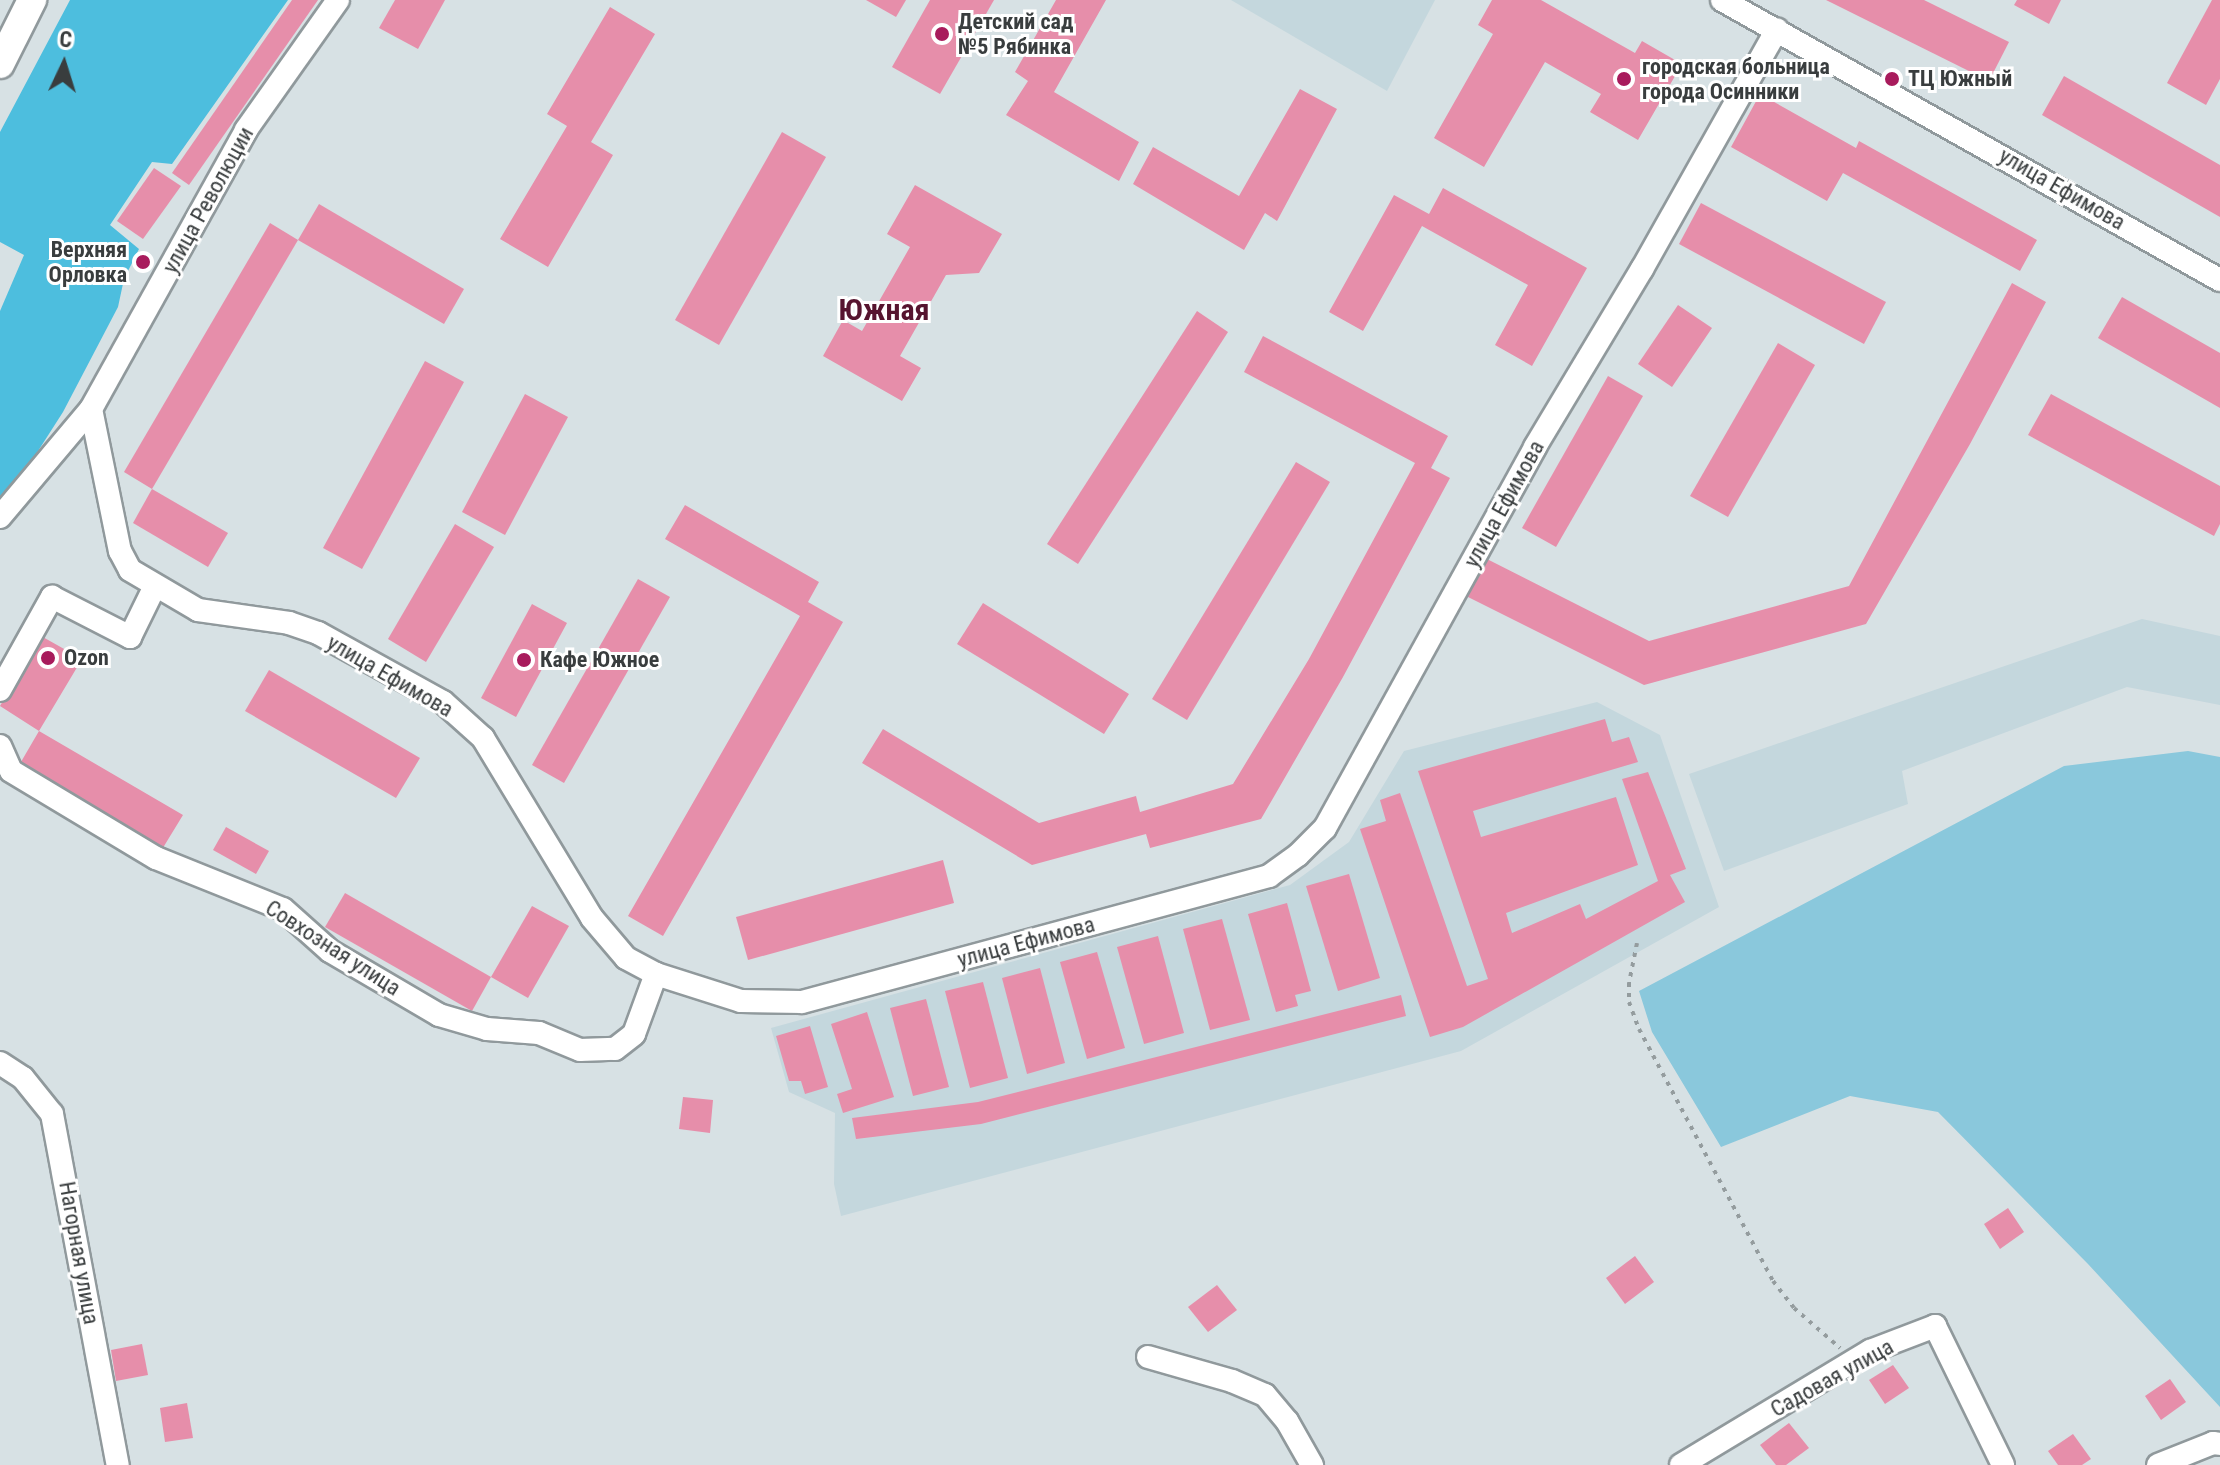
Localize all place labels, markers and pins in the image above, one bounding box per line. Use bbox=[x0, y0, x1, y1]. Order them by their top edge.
place label: Детский сад №5 Рябинка bbox=[958, 8, 1073, 60]
marker: Детский сад №5 Рябинка bbox=[933, 25, 951, 43]
place label: городская больница города Осинники bbox=[1642, 53, 1830, 104]
place label: ТЦ Южный bbox=[1908, 66, 2012, 92]
marker: городская больница города Осинники bbox=[1613, 68, 1635, 90]
marker: ТЦ Южный bbox=[1883, 70, 1901, 88]
place label: Верхняя Орловка bbox=[49, 236, 127, 288]
marker: Верхняя Орловка bbox=[134, 253, 152, 271]
place label: Ozon bbox=[64, 645, 109, 671]
place label: Кафе Южное bbox=[540, 647, 659, 673]
marker: Ozon bbox=[39, 649, 57, 667]
marker: Кафе Южное bbox=[515, 651, 533, 669]

